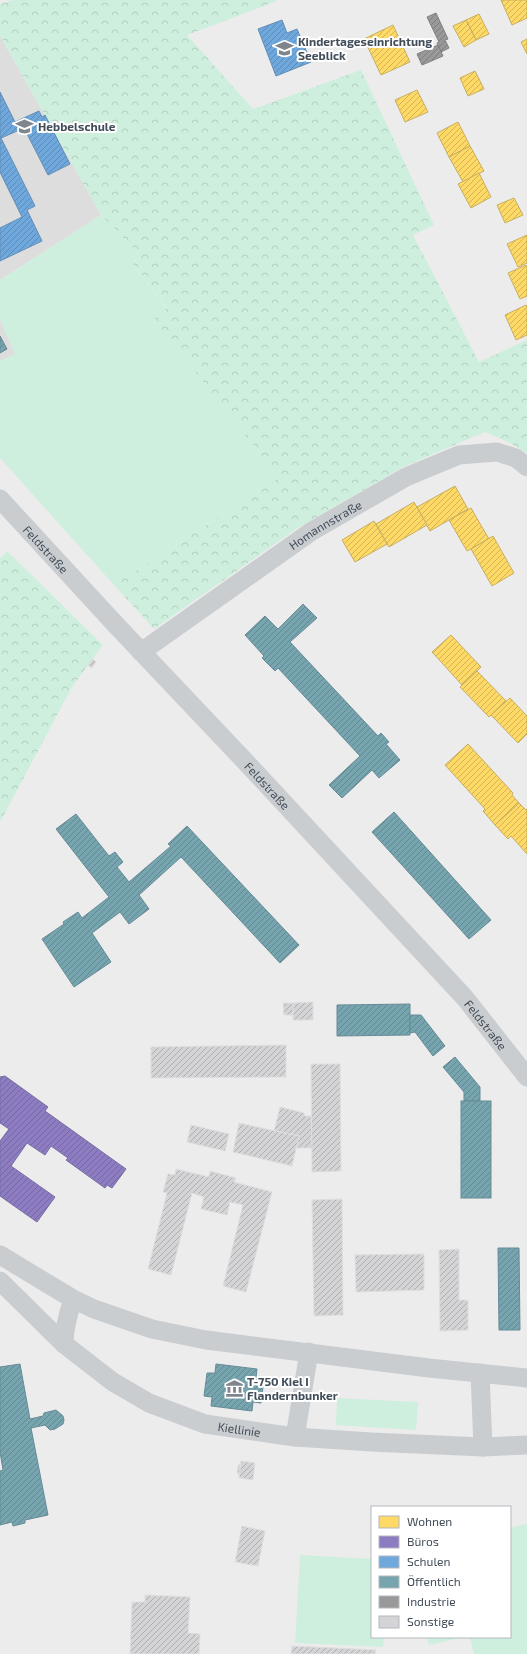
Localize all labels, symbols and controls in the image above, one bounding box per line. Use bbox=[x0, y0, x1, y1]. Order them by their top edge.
place label: Kindertageseinrichtung Seeblick bbox=[298, 34, 432, 62]
school or university icon: Kindertageseinrichtung Seeblick bbox=[275, 38, 295, 58]
school or university icon: Hebbelschule bbox=[15, 116, 35, 136]
place label: Hebbelschule bbox=[38, 119, 116, 133]
street label: Homannstraße bbox=[286, 497, 364, 552]
street label: Feldstraße bbox=[21, 522, 71, 576]
street label: Feldstraße bbox=[242, 759, 293, 812]
street label: Feldstraße bbox=[462, 997, 510, 1053]
place label: T-750 Kiel I Flandernbunker bbox=[247, 1374, 338, 1402]
museum icon: T-750 Kiel I Flandernbunker bbox=[224, 1378, 244, 1398]
street label: Kiellinie bbox=[217, 1419, 262, 1439]
legend bbox=[371, 1506, 511, 1638]
text: Wohnen bbox=[407, 1514, 452, 1528]
text: Büros bbox=[407, 1534, 439, 1548]
text: Schulen bbox=[407, 1554, 450, 1568]
text: Öffentlich bbox=[407, 1574, 461, 1588]
text: Industrie bbox=[407, 1594, 456, 1608]
text: Sonstige bbox=[407, 1614, 454, 1628]

